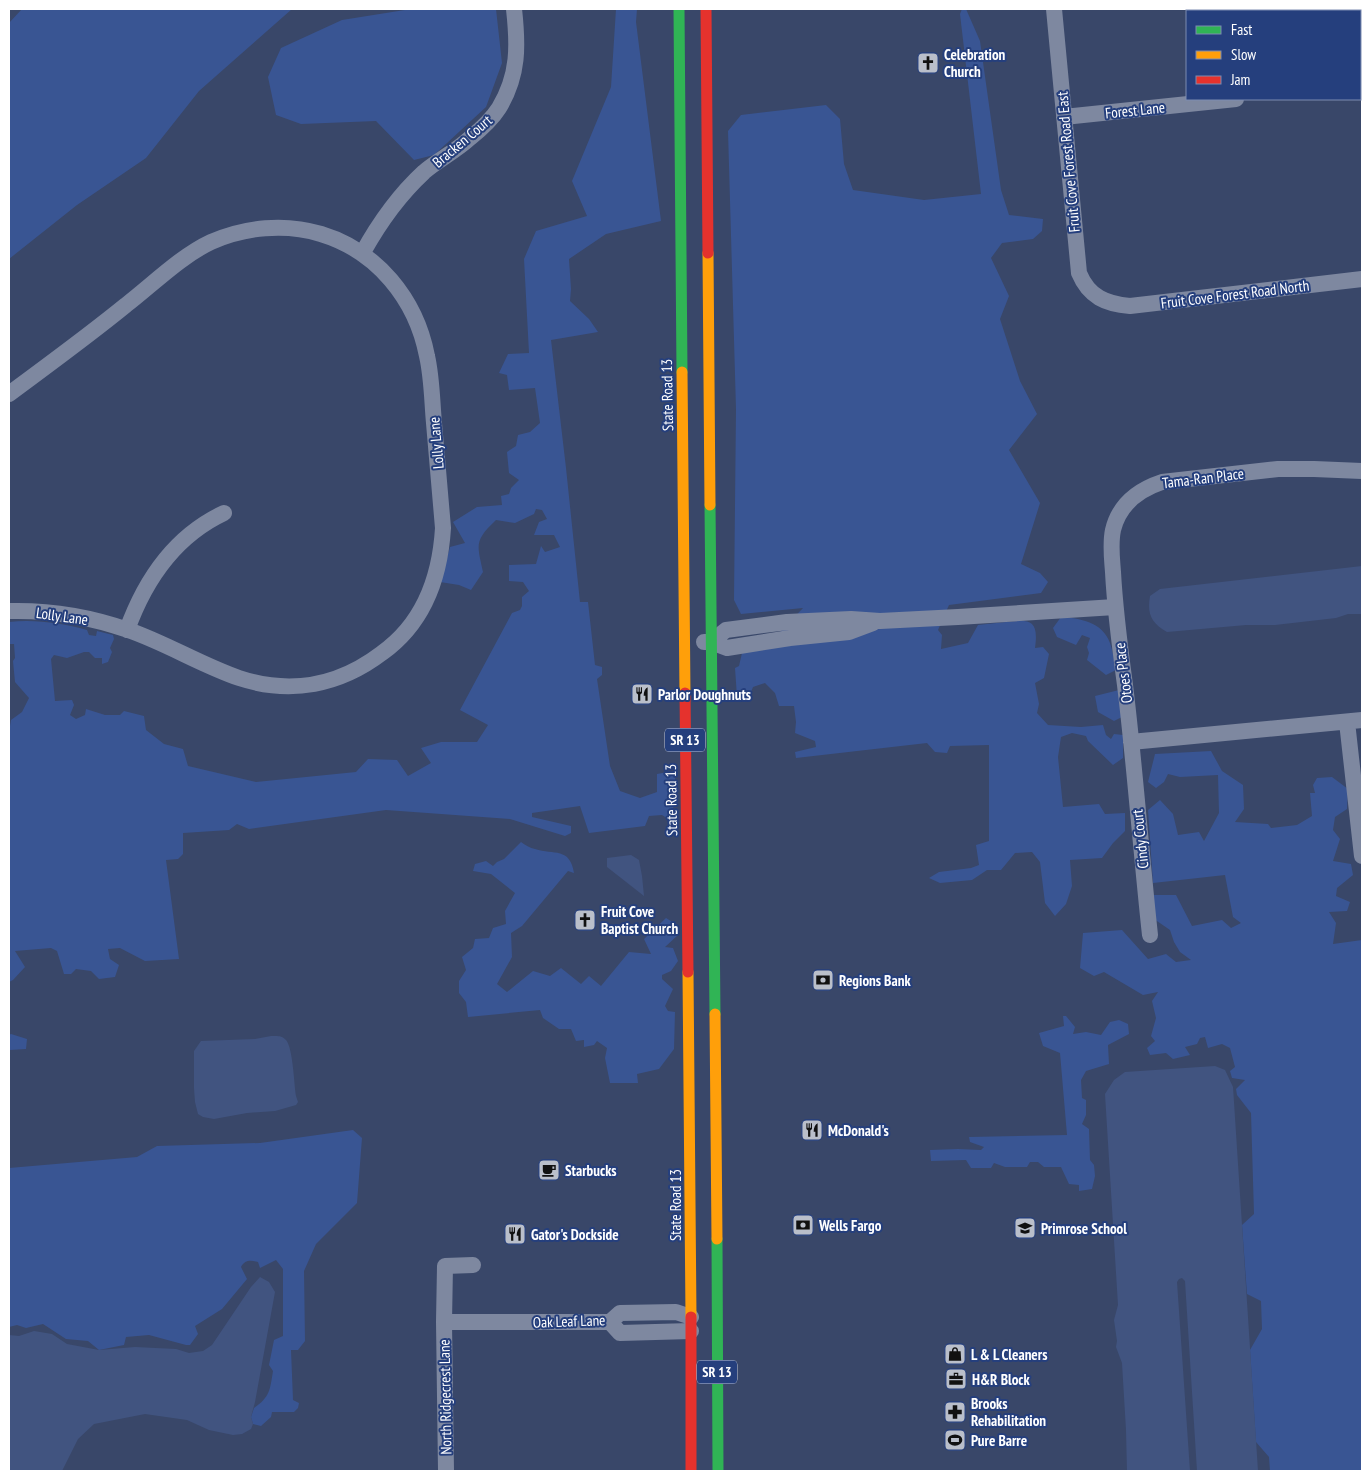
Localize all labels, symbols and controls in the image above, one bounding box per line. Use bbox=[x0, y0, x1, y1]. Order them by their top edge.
legend bbox=[1186, 10, 1361, 100]
text: Fast bbox=[1231, 20, 1252, 39]
place label: Celebration Church bbox=[944, 45, 1006, 81]
text: Slow bbox=[1231, 45, 1256, 64]
church icon: Celebration Church bbox=[916, 51, 940, 75]
text: Jam bbox=[1230, 70, 1250, 89]
street label: Fruit Cove Forest Road East bbox=[1052, 91, 1084, 233]
street label: Forest Lane bbox=[1104, 97, 1166, 123]
street label: Bracken Court bbox=[428, 111, 496, 171]
street label: Fruit Cove Forest Road North bbox=[1160, 275, 1310, 313]
street label: State Road 13 bbox=[657, 359, 677, 431]
street label: Lolly Lane bbox=[424, 416, 448, 470]
street label: Tama-Ran Place bbox=[1161, 464, 1245, 492]
street label: Lolly Lane bbox=[35, 603, 89, 629]
street label: Otoes Place bbox=[1110, 642, 1136, 704]
restaurant icon: Parlor Doughnuts bbox=[630, 682, 654, 706]
place label: Parlor Doughnuts bbox=[658, 685, 751, 704]
road number: SR 13 bbox=[665, 728, 705, 752]
street label: State Road 13 bbox=[661, 764, 681, 836]
street label: Cindy Court bbox=[1127, 808, 1153, 870]
place label: Fruit Cove Baptist Church bbox=[601, 902, 678, 938]
church icon: Fruit Cove Baptist Church bbox=[573, 908, 597, 932]
bank icon: Regions Bank bbox=[811, 968, 835, 992]
place label: Regions Bank bbox=[839, 971, 911, 990]
restaurant icon: McDonald's bbox=[800, 1118, 824, 1142]
place label: McDonald's bbox=[828, 1121, 889, 1140]
cafe icon: Starbucks bbox=[537, 1158, 561, 1182]
place label: Starbucks bbox=[565, 1161, 617, 1180]
street label: State Road 13 bbox=[666, 1169, 685, 1241]
bank icon: Wells Fargo bbox=[791, 1213, 815, 1237]
place label: Wells Fargo bbox=[818, 1216, 882, 1235]
school or university icon: Primrose School bbox=[1013, 1216, 1037, 1240]
place label: Primrose School bbox=[1041, 1219, 1127, 1238]
restaurant icon: Gator's Dockside bbox=[503, 1222, 527, 1246]
place label: Gator's Dockside bbox=[531, 1225, 619, 1244]
street label: Oak Leaf Lane bbox=[532, 1310, 606, 1332]
street label: North Ridgecrest Lane bbox=[434, 1339, 456, 1455]
shop icon: L & L Cleaners bbox=[943, 1342, 967, 1366]
place label: L & L Cleaners bbox=[971, 1345, 1047, 1364]
road number: SR 13 bbox=[697, 1360, 737, 1384]
office icon: H&R Block bbox=[944, 1367, 968, 1391]
place label: H&R Block bbox=[972, 1370, 1031, 1389]
place label: Brooks Rehabilitation bbox=[971, 1394, 1046, 1430]
pharmacy icon: Brooks Rehabilitation bbox=[943, 1400, 967, 1424]
sports icon: Pure Barre bbox=[943, 1428, 967, 1452]
place label: Pure Barre bbox=[971, 1431, 1027, 1450]

